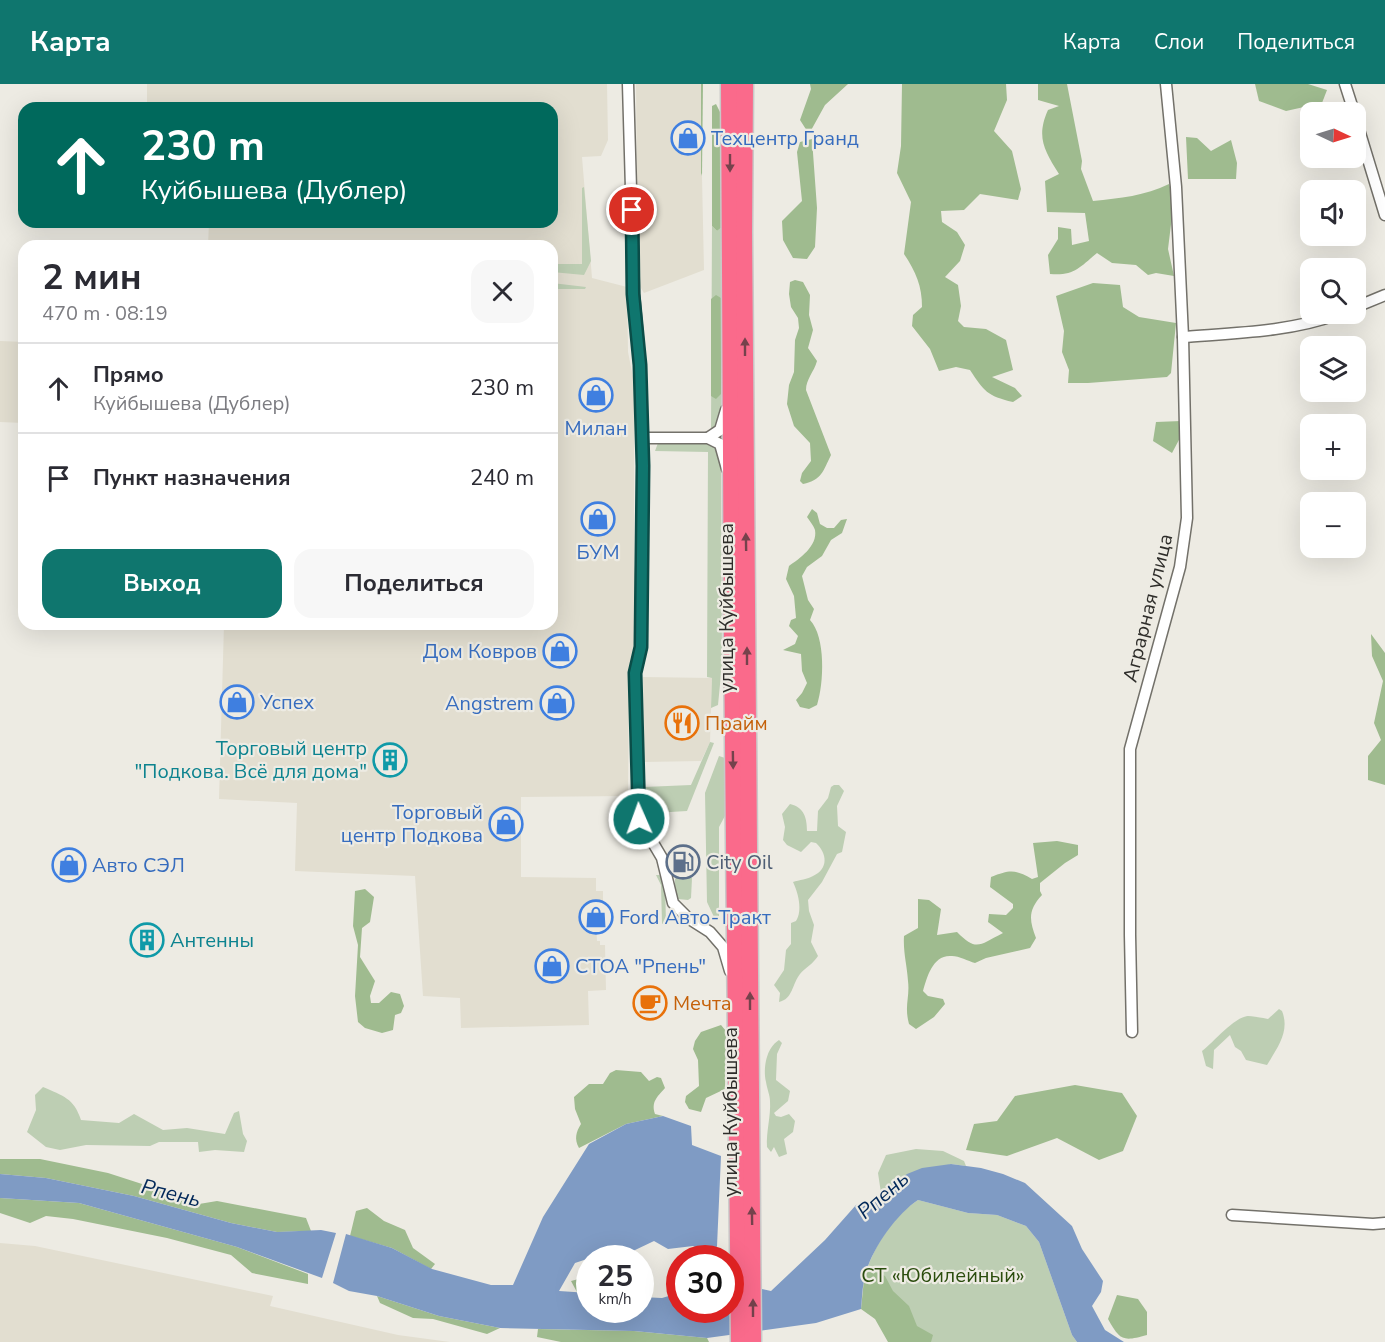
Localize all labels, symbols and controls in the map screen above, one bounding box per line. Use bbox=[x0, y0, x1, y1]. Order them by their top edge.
text: Карта bbox=[30, 23, 111, 61]
text: Карта bbox=[1063, 28, 1121, 56]
text: Слои bbox=[1154, 28, 1204, 56]
text: Поделиться bbox=[1237, 28, 1355, 56]
north arrow bbox=[1300, 102, 1366, 168]
map controls bbox=[1300, 102, 1366, 558]
text: 230 m bbox=[141, 118, 265, 175]
shop icon: Техцентр Гранд bbox=[670, 120, 706, 156]
place label: Техцентр Гранд bbox=[711, 125, 859, 152]
icon: ahead bbox=[42, 126, 120, 204]
one-way arrow bbox=[725, 154, 735, 173]
text: Куйбышева (Дублер) bbox=[141, 172, 408, 209]
button: sound bbox=[1300, 180, 1366, 246]
pin bbox=[606, 184, 657, 235]
icon: arrive bbox=[615, 193, 648, 226]
text: 2 мин bbox=[42, 253, 142, 302]
button: search bbox=[1300, 258, 1366, 324]
button: close bbox=[471, 260, 534, 323]
text: 470 m · 08:19 bbox=[42, 300, 168, 327]
button: layers bbox=[1300, 336, 1366, 402]
one-way arrow bbox=[740, 337, 750, 356]
text: Прямо bbox=[93, 360, 164, 390]
icon: ahead bbox=[42, 372, 75, 405]
text: 230 m bbox=[470, 373, 534, 403]
shop icon: Милан bbox=[578, 377, 614, 413]
text: Куйбышева (Дублер) bbox=[93, 390, 291, 417]
button: + bbox=[1300, 414, 1366, 480]
place label: Милан bbox=[565, 415, 627, 442]
icon: arrive bbox=[42, 462, 75, 495]
text: Пункт назначения bbox=[93, 463, 291, 493]
text: 240 m bbox=[470, 463, 534, 493]
button: − bbox=[1300, 492, 1366, 558]
shop icon: БУМ bbox=[580, 501, 616, 537]
street label: улица Куйбышева bbox=[713, 523, 740, 693]
street label: Аграрная улица bbox=[1117, 531, 1179, 685]
one-way arrow bbox=[741, 532, 751, 551]
place label: БУМ bbox=[576, 539, 620, 566]
button: Выход bbox=[42, 549, 282, 618]
button: Поделиться bbox=[294, 549, 534, 618]
shop icon: Дом Ковров bbox=[542, 633, 578, 669]
place label: Дом Ковров bbox=[423, 638, 537, 665]
one-way arrow bbox=[742, 646, 752, 665]
shop icon: Успех bbox=[219, 684, 255, 720]
shop icon: Angstrem bbox=[539, 685, 575, 721]
place label: Успех bbox=[259, 689, 314, 716]
place label: Angstrem bbox=[445, 690, 534, 717]
restaurant icon: Прайм bbox=[664, 705, 700, 741]
place label: Прайм bbox=[705, 710, 768, 737]
place label: Торговый центр "Подкова. Всё для дома" bbox=[135, 735, 367, 785]
building icon: Торговый центр "Подкова. Всё для дома" bbox=[372, 742, 408, 778]
one-way arrow bbox=[728, 751, 738, 770]
position arrow bbox=[607, 787, 671, 851]
place label: Торговый центр Подкова bbox=[341, 799, 483, 849]
shop icon: Торговый центр Подкова bbox=[488, 806, 524, 842]
fuel station icon: City Oil bbox=[665, 844, 701, 880]
shop icon: Авто СЭЛ bbox=[51, 847, 87, 883]
place label: City Oil bbox=[706, 849, 773, 876]
place label: Авто СЭЛ bbox=[92, 852, 185, 879]
shop icon: Ford Авто-Тракт bbox=[578, 899, 614, 935]
place label: Ford Авто-Тракт bbox=[619, 904, 771, 931]
building icon: Антенны bbox=[129, 922, 165, 958]
place label: Антенны bbox=[170, 927, 254, 954]
shop icon: СТОА "Рпень" bbox=[534, 948, 570, 984]
place label: СТОА "Рпень" bbox=[575, 953, 706, 980]
cafe icon: Мечта bbox=[632, 985, 668, 1021]
place label: Мечта bbox=[673, 990, 732, 1017]
one-way arrow bbox=[745, 992, 755, 1011]
street label: улица Куйбышева bbox=[717, 1027, 744, 1197]
water label: Рпень bbox=[851, 1165, 915, 1225]
water label: Рпень bbox=[138, 1172, 204, 1214]
one-way arrow bbox=[747, 1207, 757, 1226]
speed limit sign: 30 bbox=[666, 1245, 744, 1323]
text: 25 bbox=[597, 1256, 633, 1297]
park label: СТ «Юбилейный» bbox=[861, 1262, 1025, 1289]
text: km/h bbox=[598, 1289, 632, 1309]
one-way arrow bbox=[748, 1299, 758, 1318]

